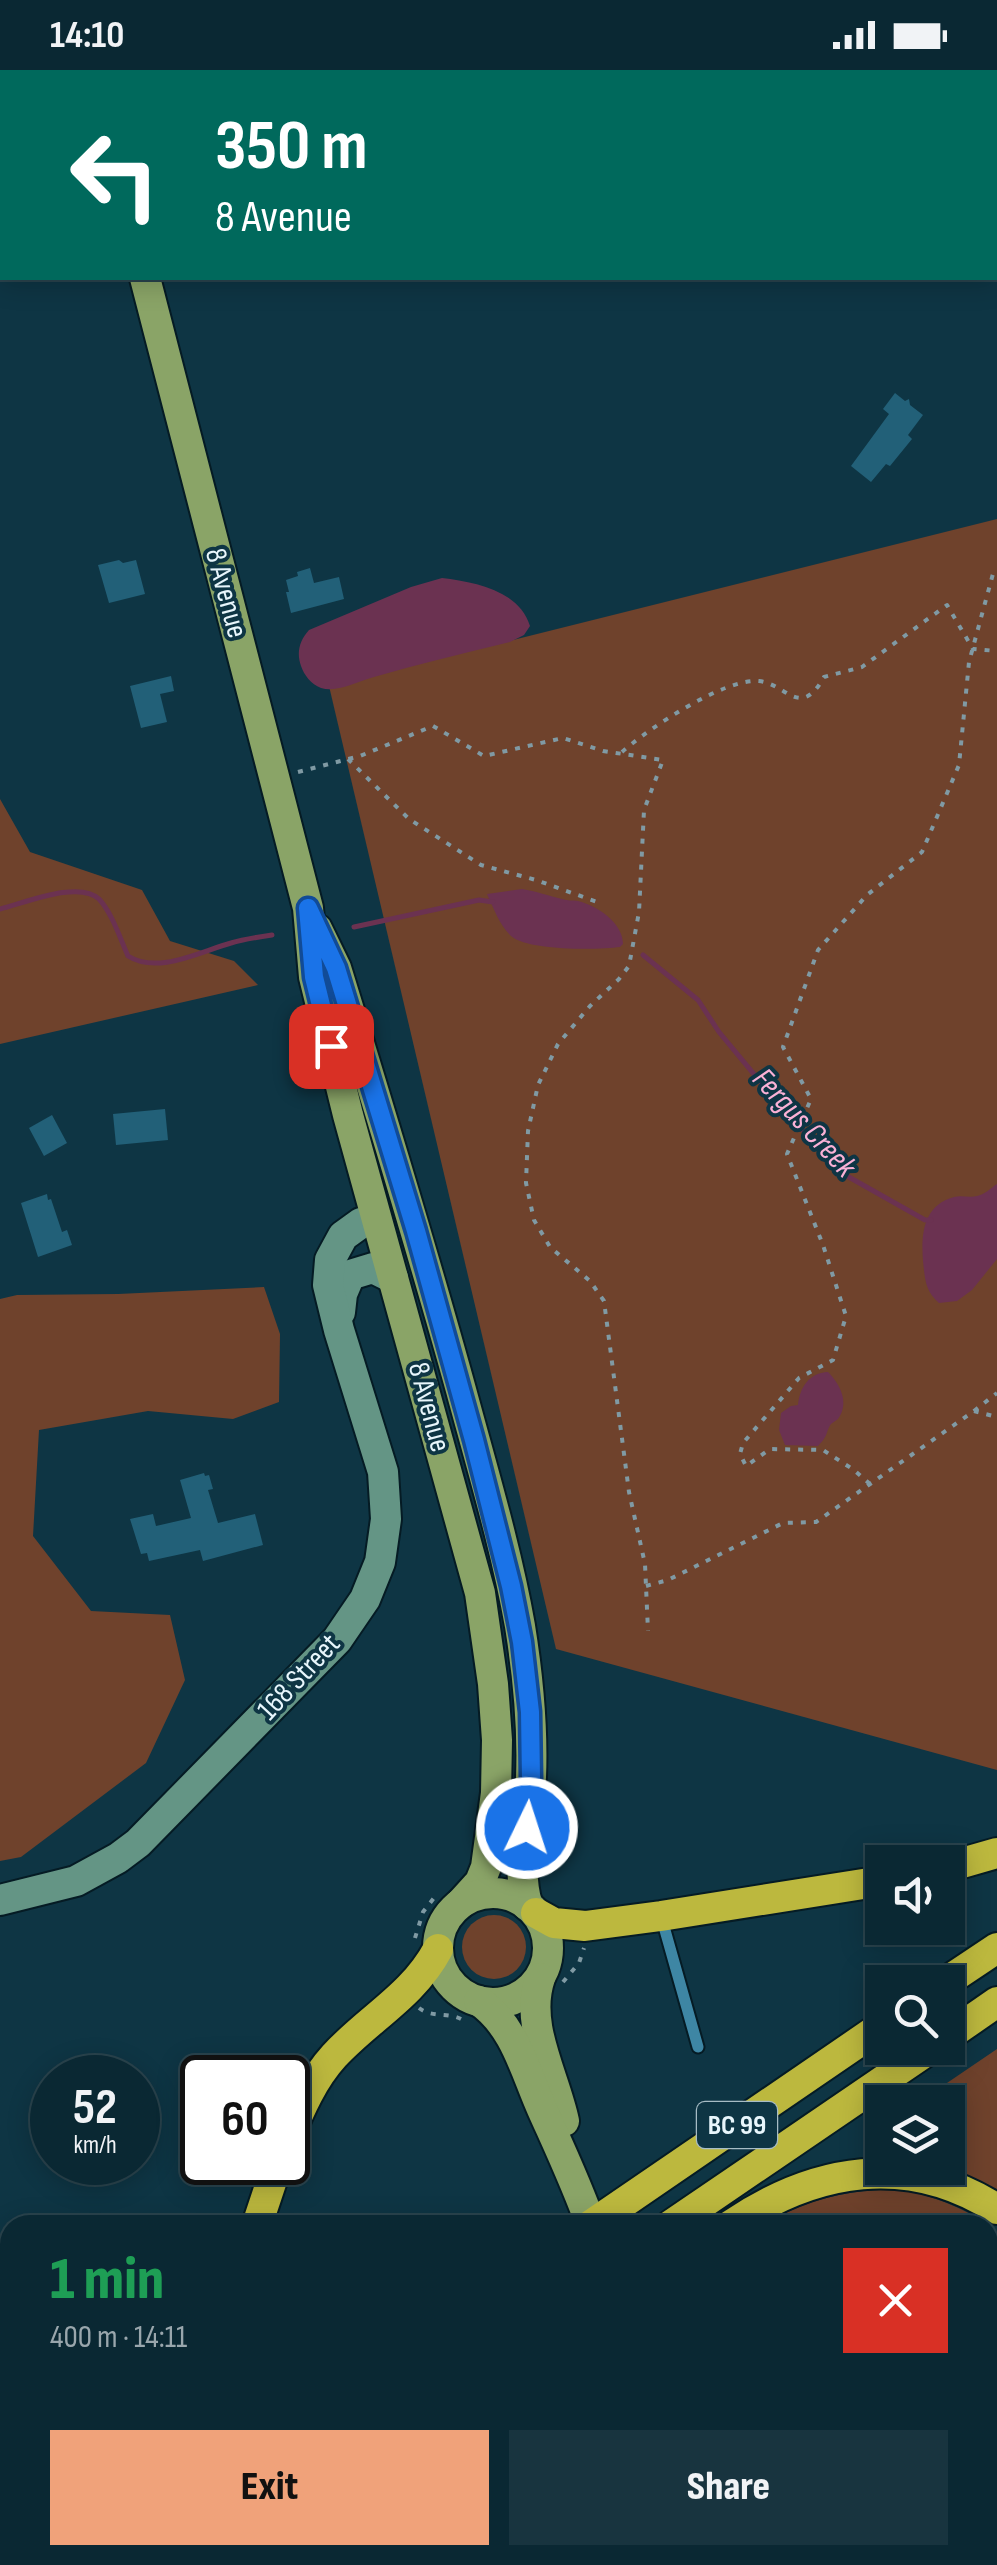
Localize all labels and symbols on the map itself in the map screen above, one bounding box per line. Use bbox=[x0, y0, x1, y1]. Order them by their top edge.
street label: 8 Avenue bbox=[197, 544, 255, 642]
pin bbox=[289, 1004, 374, 1089]
water label: Fergus Creek bbox=[744, 1060, 865, 1187]
street label: 8 Avenue bbox=[400, 1358, 458, 1456]
street label: 168 Street bbox=[250, 1626, 348, 1728]
position arrow bbox=[475, 1776, 579, 1880]
speed limit sign: 60 bbox=[180, 2055, 310, 2185]
road number: BC 99 bbox=[697, 2102, 777, 2148]

